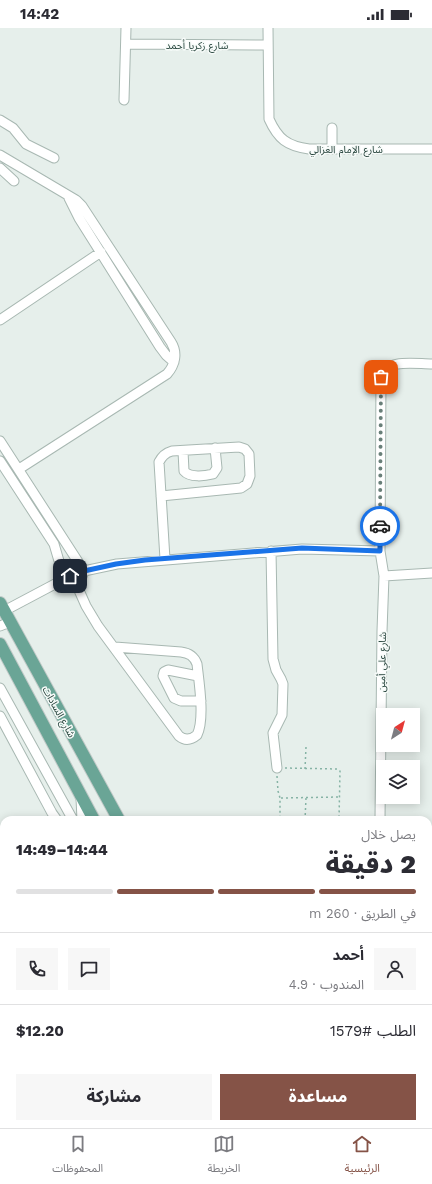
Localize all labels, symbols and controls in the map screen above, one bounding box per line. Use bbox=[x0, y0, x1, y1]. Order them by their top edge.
text: 14:42 bbox=[20, 5, 59, 23]
street label: شارع زكريا أحمد bbox=[166, 39, 228, 53]
street label: شارع الإمام الغزالي bbox=[309, 144, 383, 158]
pin bbox=[364, 360, 398, 394]
icon: bag bbox=[370, 366, 392, 388]
courier bbox=[360, 506, 400, 546]
icon: car bbox=[369, 515, 391, 537]
pin bbox=[53, 559, 87, 593]
icon: home bbox=[59, 565, 81, 587]
street label: شارع علي أمين bbox=[376, 632, 390, 692]
street label: شارع السادات bbox=[39, 685, 78, 740]
north arrow bbox=[376, 708, 420, 752]
map controls bbox=[376, 708, 420, 804]
button: layers bbox=[376, 760, 420, 804]
text: يصل خلال bbox=[361, 827, 416, 842]
text: 14:44–14:49 bbox=[16, 841, 108, 859]
text: 2 دقيقة bbox=[326, 849, 416, 879]
text: في الطريق · 260 m bbox=[309, 906, 416, 921]
text: أحمد bbox=[333, 946, 364, 964]
button: phone bbox=[16, 948, 58, 990]
button: chat bbox=[68, 948, 110, 990]
button: person bbox=[374, 948, 416, 990]
text: المندوب · 4.9 bbox=[289, 977, 364, 992]
text: $12.20 bbox=[16, 1022, 64, 1040]
text: الطلب #1579 bbox=[330, 1022, 416, 1040]
button: مشاركة bbox=[16, 1074, 212, 1120]
button: مساعدة bbox=[220, 1074, 416, 1120]
tab: المحفوظات bbox=[52, 1133, 103, 1180]
tab: الخريطة bbox=[207, 1133, 240, 1180]
tab: الرئيسية bbox=[345, 1133, 380, 1180]

